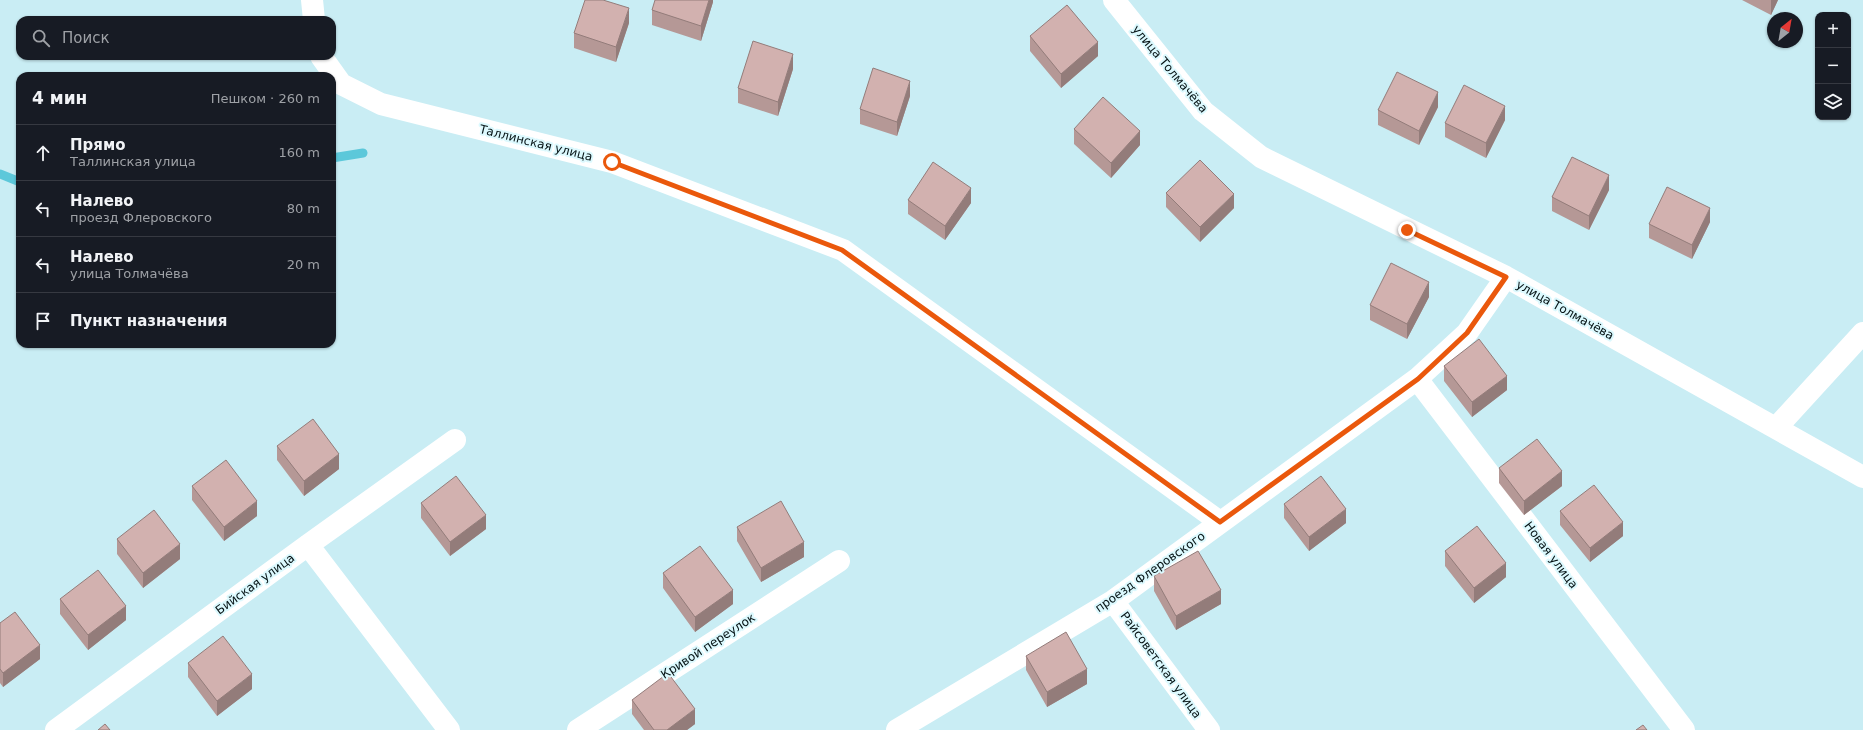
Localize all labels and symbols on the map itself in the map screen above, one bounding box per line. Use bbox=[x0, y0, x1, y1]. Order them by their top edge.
north arrow bbox=[1767, 12, 1803, 48]
street label: улица Толмачёва bbox=[1129, 23, 1211, 115]
street label: Таллинская улица bbox=[477, 122, 594, 164]
route start bbox=[603, 153, 621, 171]
route end bbox=[1398, 221, 1416, 239]
street label: улица Толмачёва bbox=[1514, 277, 1616, 343]
street label: Новая улица bbox=[1521, 519, 1581, 591]
street label: проезд Флеровского bbox=[1092, 529, 1208, 615]
street label: Бийская улица bbox=[213, 551, 297, 617]
street label: Райсоветская улица bbox=[1118, 609, 1204, 721]
street label: Кривой переулок bbox=[658, 610, 758, 682]

